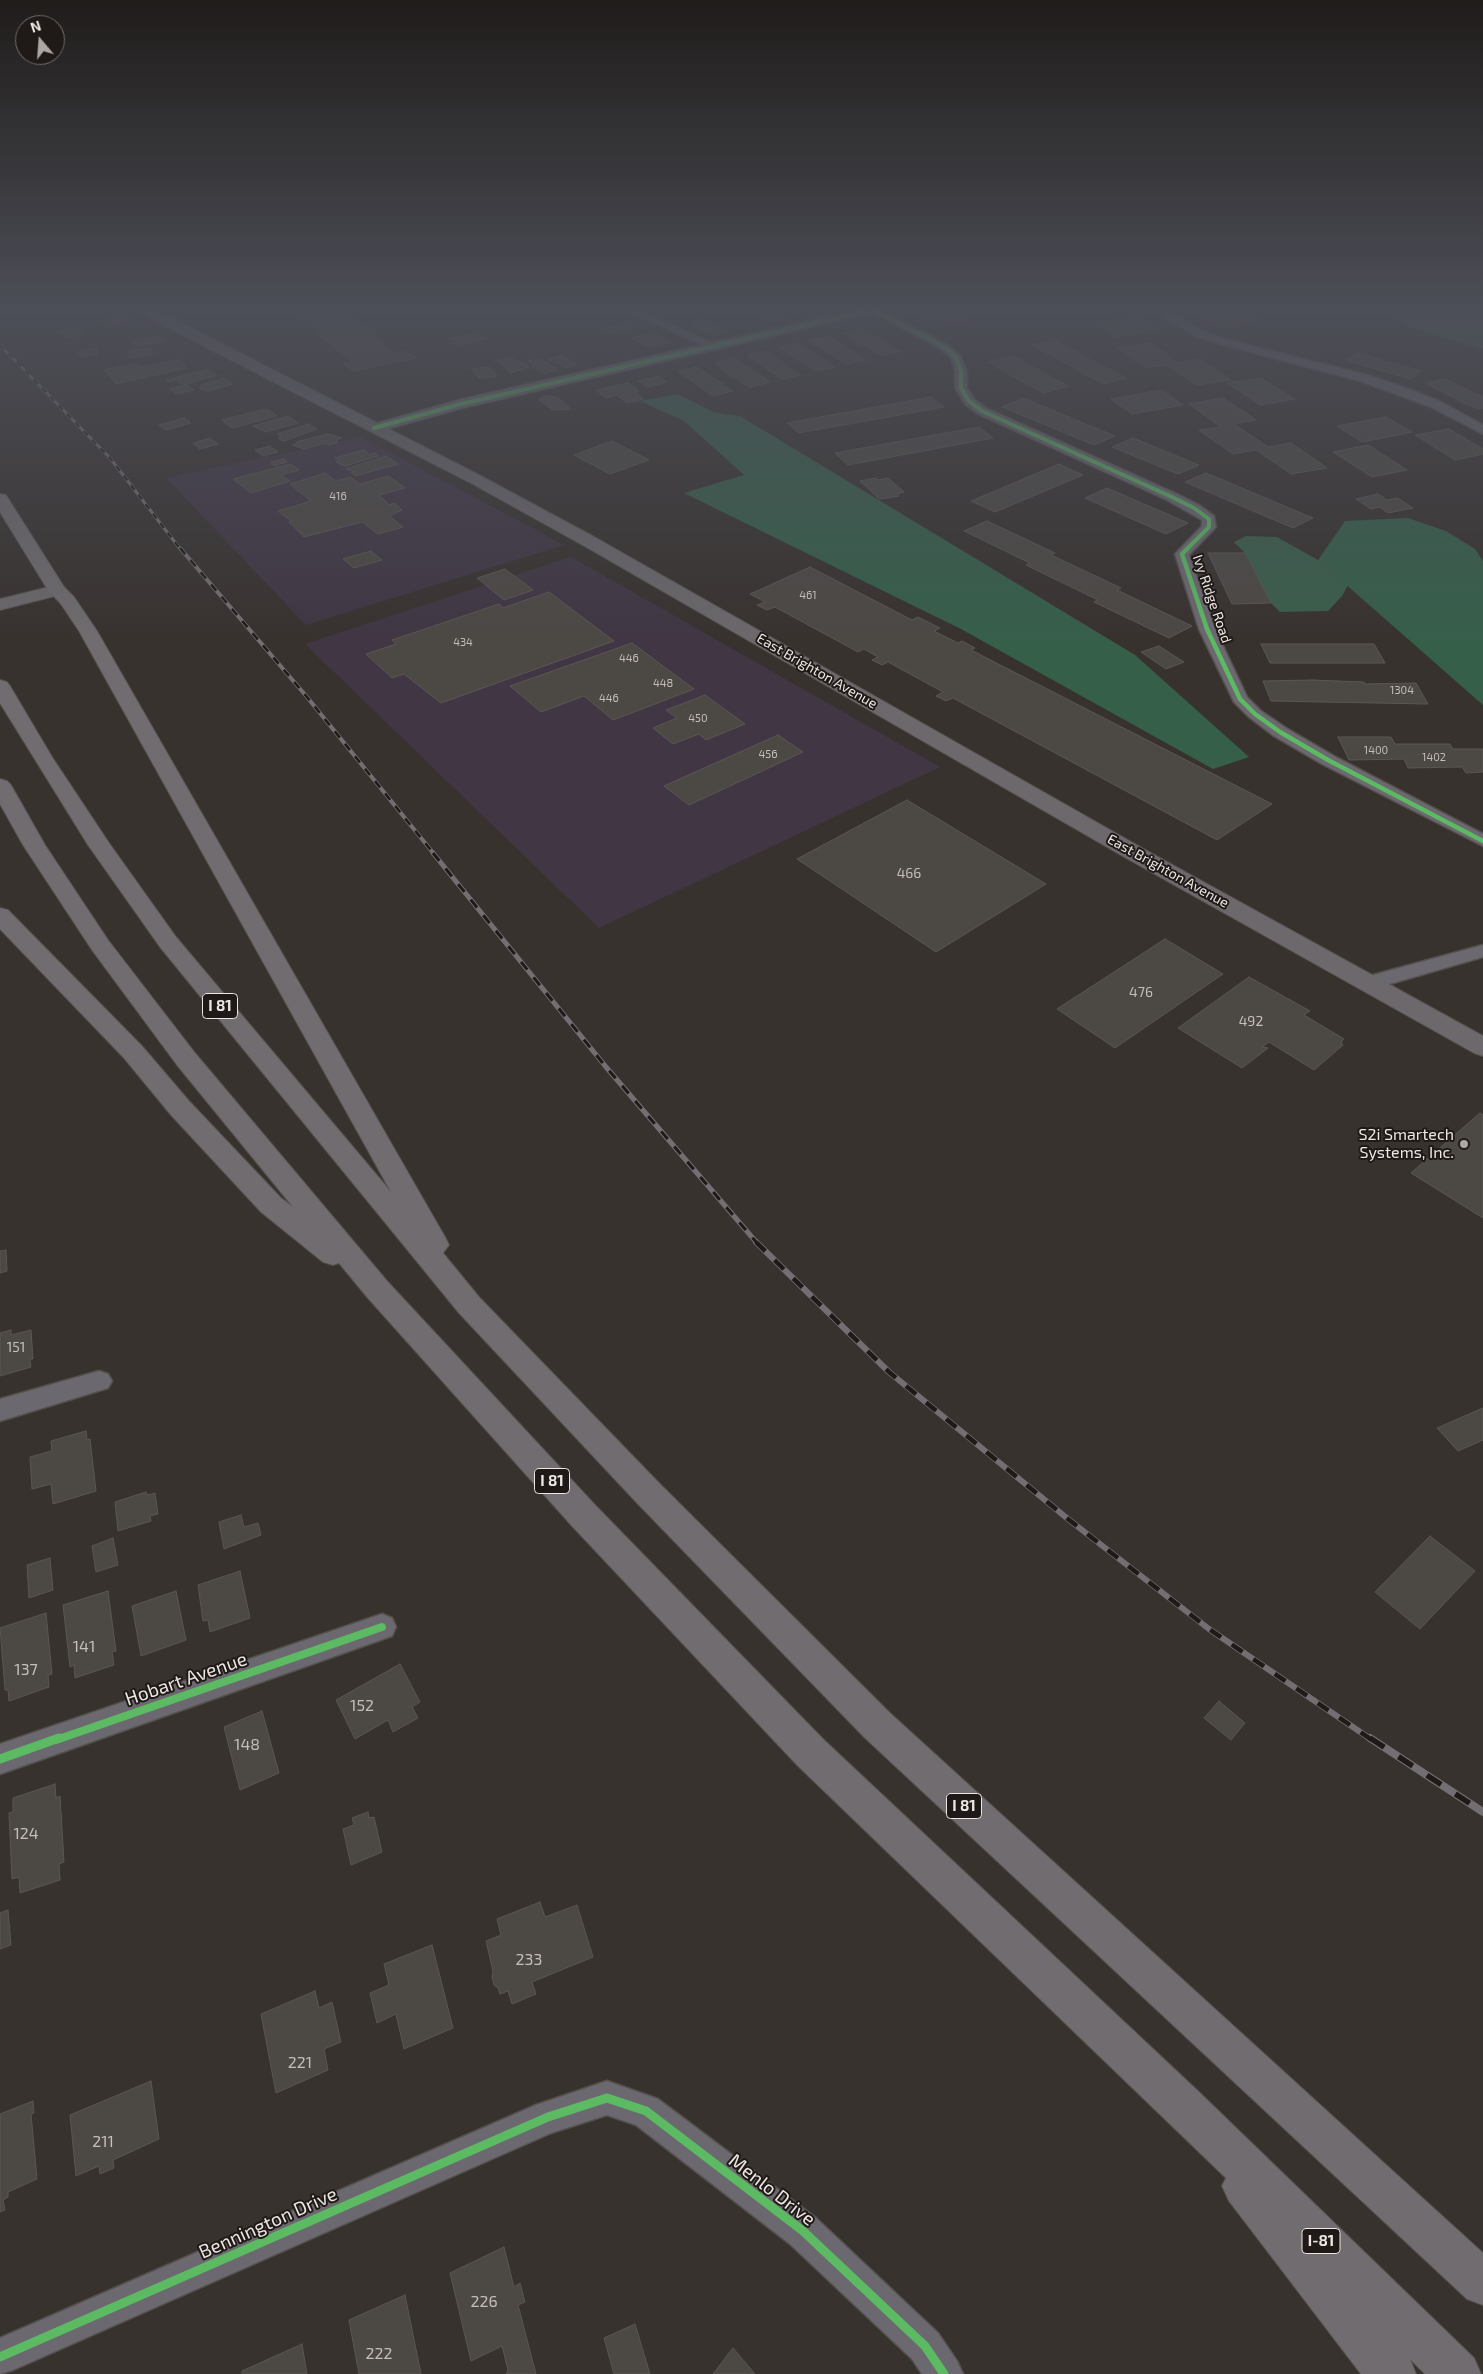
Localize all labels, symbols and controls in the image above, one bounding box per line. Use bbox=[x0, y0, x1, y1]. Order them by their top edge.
north arrow bbox=[15, 15, 65, 65]
text: N bbox=[28, 17, 43, 36]
house number: 416 bbox=[329, 489, 347, 503]
street label: Ivy Ridge Road bbox=[1189, 553, 1235, 645]
house number: 461 bbox=[799, 588, 817, 602]
street label: East Brighton Avenue bbox=[754, 630, 880, 712]
house number: 434 bbox=[453, 635, 473, 649]
house number: 446 bbox=[619, 651, 639, 665]
house number: 448 bbox=[653, 676, 673, 690]
house number: 1304 bbox=[1390, 683, 1414, 697]
house number: 446 bbox=[599, 691, 619, 705]
house number: 450 bbox=[688, 711, 708, 725]
house number: 1400 bbox=[1364, 743, 1388, 757]
house number: 456 bbox=[759, 747, 777, 761]
house number: 1402 bbox=[1422, 750, 1446, 764]
street label: East Brighton Avenue bbox=[1104, 831, 1232, 911]
house number: 466 bbox=[897, 865, 921, 881]
house number: 476 bbox=[1129, 984, 1153, 1000]
road number: I 81 bbox=[202, 994, 238, 1018]
house number: 492 bbox=[1239, 1013, 1263, 1029]
place label: S2i Smartech Systems, Inc. bbox=[1358, 1125, 1454, 1163]
marker: S2i Smartech Systems, Inc. bbox=[1458, 1138, 1470, 1150]
house number: 151 bbox=[7, 1339, 25, 1355]
road number: I 81 bbox=[534, 1468, 570, 1494]
house number: 141 bbox=[73, 1637, 95, 1657]
street label: Hobart Avenue bbox=[122, 1647, 250, 1711]
house number: 137 bbox=[14, 1660, 38, 1680]
house number: 152 bbox=[350, 1696, 374, 1716]
house number: 148 bbox=[234, 1735, 260, 1755]
road number: I 81 bbox=[946, 1794, 982, 1818]
house number: 124 bbox=[13, 1824, 39, 1844]
house number: 233 bbox=[516, 1950, 542, 1970]
house number: 221 bbox=[288, 2053, 312, 2073]
house number: 211 bbox=[92, 2132, 114, 2152]
street label: Menlo Drive bbox=[724, 2149, 820, 2231]
street label: Bennington Drive bbox=[195, 2182, 341, 2264]
road number: I-81 bbox=[1302, 2228, 1340, 2254]
house number: 226 bbox=[470, 2292, 498, 2312]
house number: 222 bbox=[366, 2344, 392, 2364]

